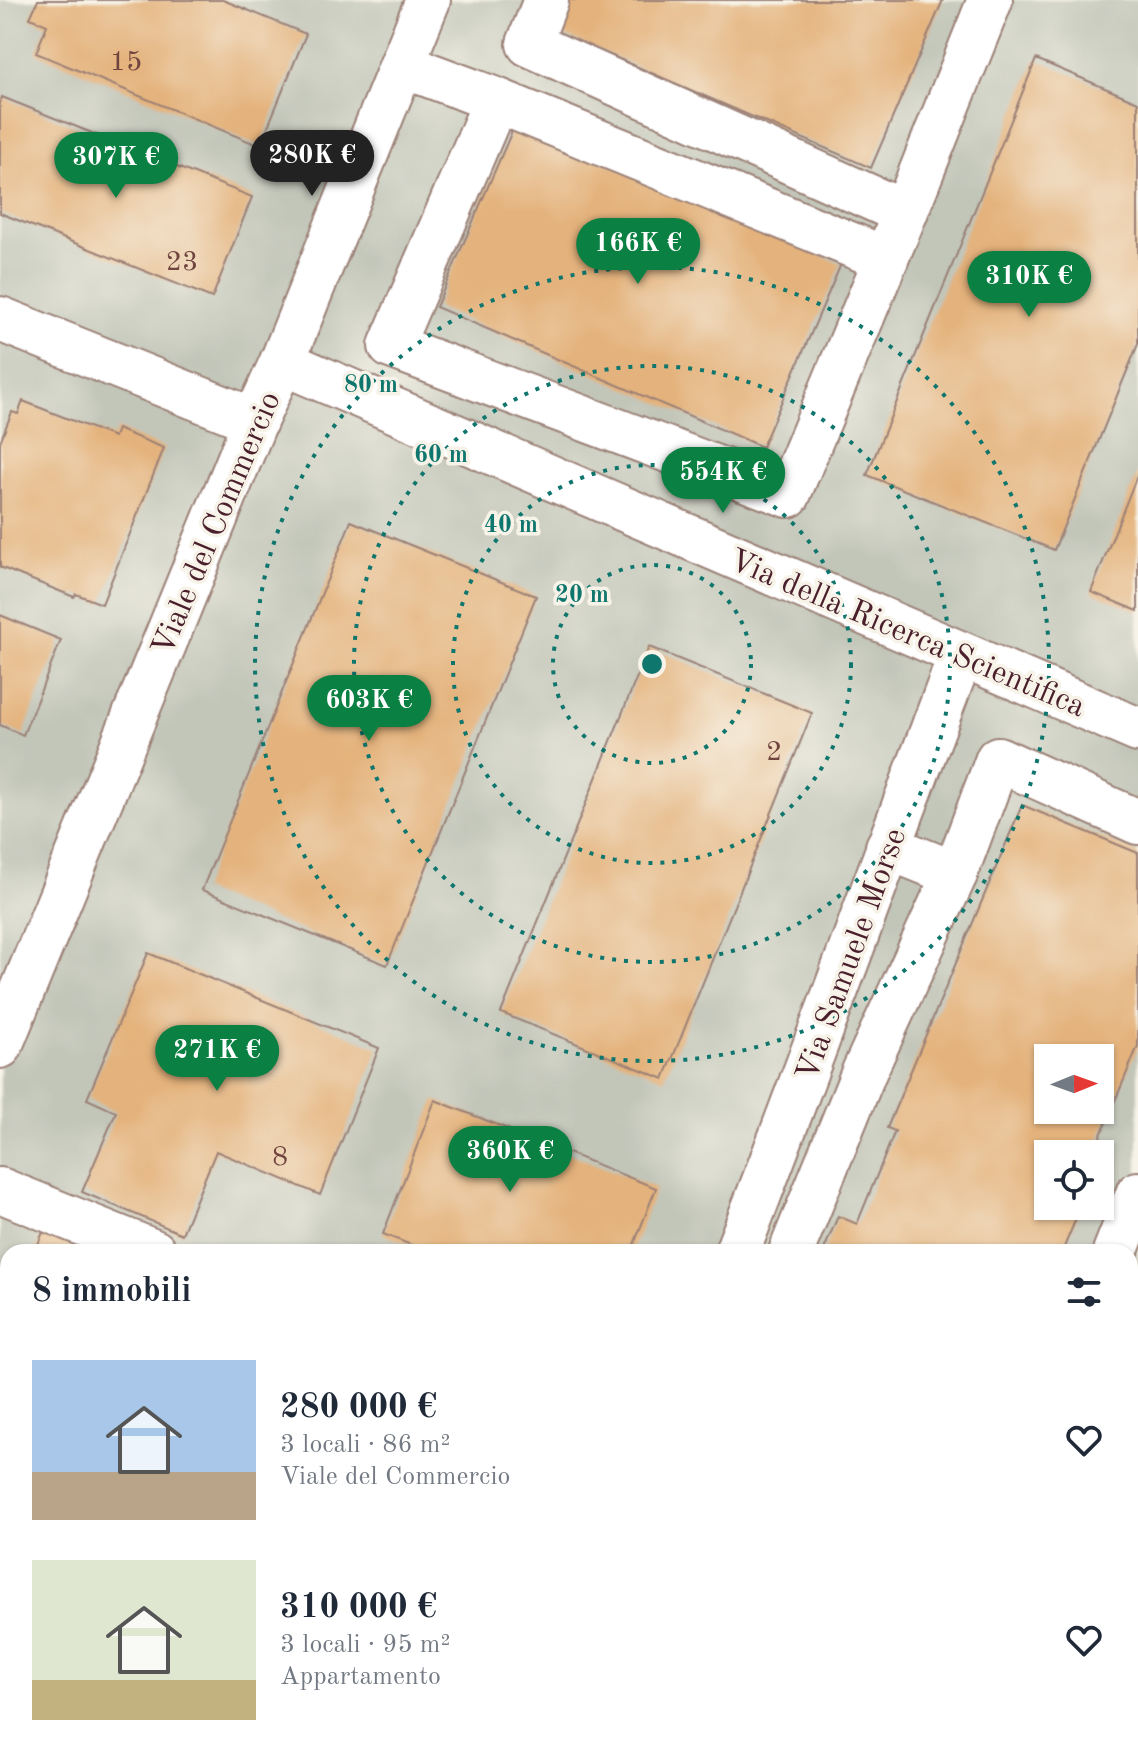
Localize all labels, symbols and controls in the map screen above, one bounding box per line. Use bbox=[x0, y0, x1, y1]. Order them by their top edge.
house number: 15 bbox=[110, 49, 142, 77]
pin: 280K € bbox=[247, 130, 377, 198]
pin: 307K € bbox=[51, 132, 181, 200]
text: 280K € bbox=[268, 143, 356, 169]
text: 307K € bbox=[72, 145, 160, 171]
pin: 166K € bbox=[573, 218, 703, 286]
text: 166K € bbox=[594, 231, 682, 257]
house number: 23 bbox=[166, 249, 198, 277]
pin: 310K € bbox=[964, 251, 1094, 319]
text: 310K € bbox=[985, 264, 1073, 290]
text: 80 m bbox=[344, 374, 398, 398]
street label: Viale del Commercio bbox=[148, 387, 288, 661]
text: 60 m bbox=[414, 444, 468, 468]
pin: 554K € bbox=[658, 447, 788, 515]
text: 554K € bbox=[679, 460, 767, 486]
text: 40 m bbox=[484, 514, 538, 538]
street label: Via della Ricerca Scientifica bbox=[724, 545, 1090, 724]
text: 20 m bbox=[555, 584, 609, 608]
centre of rings bbox=[638, 650, 666, 678]
pin: 603K € bbox=[304, 675, 434, 743]
text: 603K € bbox=[325, 688, 413, 714]
house number: 2 bbox=[766, 739, 782, 767]
street label: Via Samuele Morse bbox=[792, 824, 913, 1086]
pin: 271K € bbox=[152, 1025, 282, 1093]
text: 271K € bbox=[173, 1038, 261, 1064]
north arrow bbox=[1034, 1044, 1114, 1124]
map controls bbox=[1034, 1044, 1114, 1220]
pin: 360K € bbox=[445, 1126, 575, 1194]
text: 360K € bbox=[466, 1139, 554, 1165]
button: locate bbox=[1034, 1140, 1114, 1220]
house number: 8 bbox=[272, 1144, 288, 1172]
icon: filters bbox=[1062, 1270, 1106, 1314]
text: 8 immobili bbox=[32, 1275, 191, 1309]
text: 280 000 € bbox=[280, 1391, 437, 1425]
icon: home bbox=[96, 1392, 192, 1488]
icon: heart bbox=[1062, 1418, 1106, 1462]
text: 3 locali · 86 m² bbox=[280, 1432, 450, 1458]
text: Viale del Commercio bbox=[280, 1464, 510, 1490]
text: 310 000 € bbox=[280, 1591, 437, 1625]
icon: home bbox=[96, 1592, 192, 1688]
icon: heart bbox=[1062, 1618, 1106, 1662]
text: 3 locali · 95 m² bbox=[280, 1632, 450, 1658]
text: Appartamento bbox=[280, 1664, 441, 1690]

